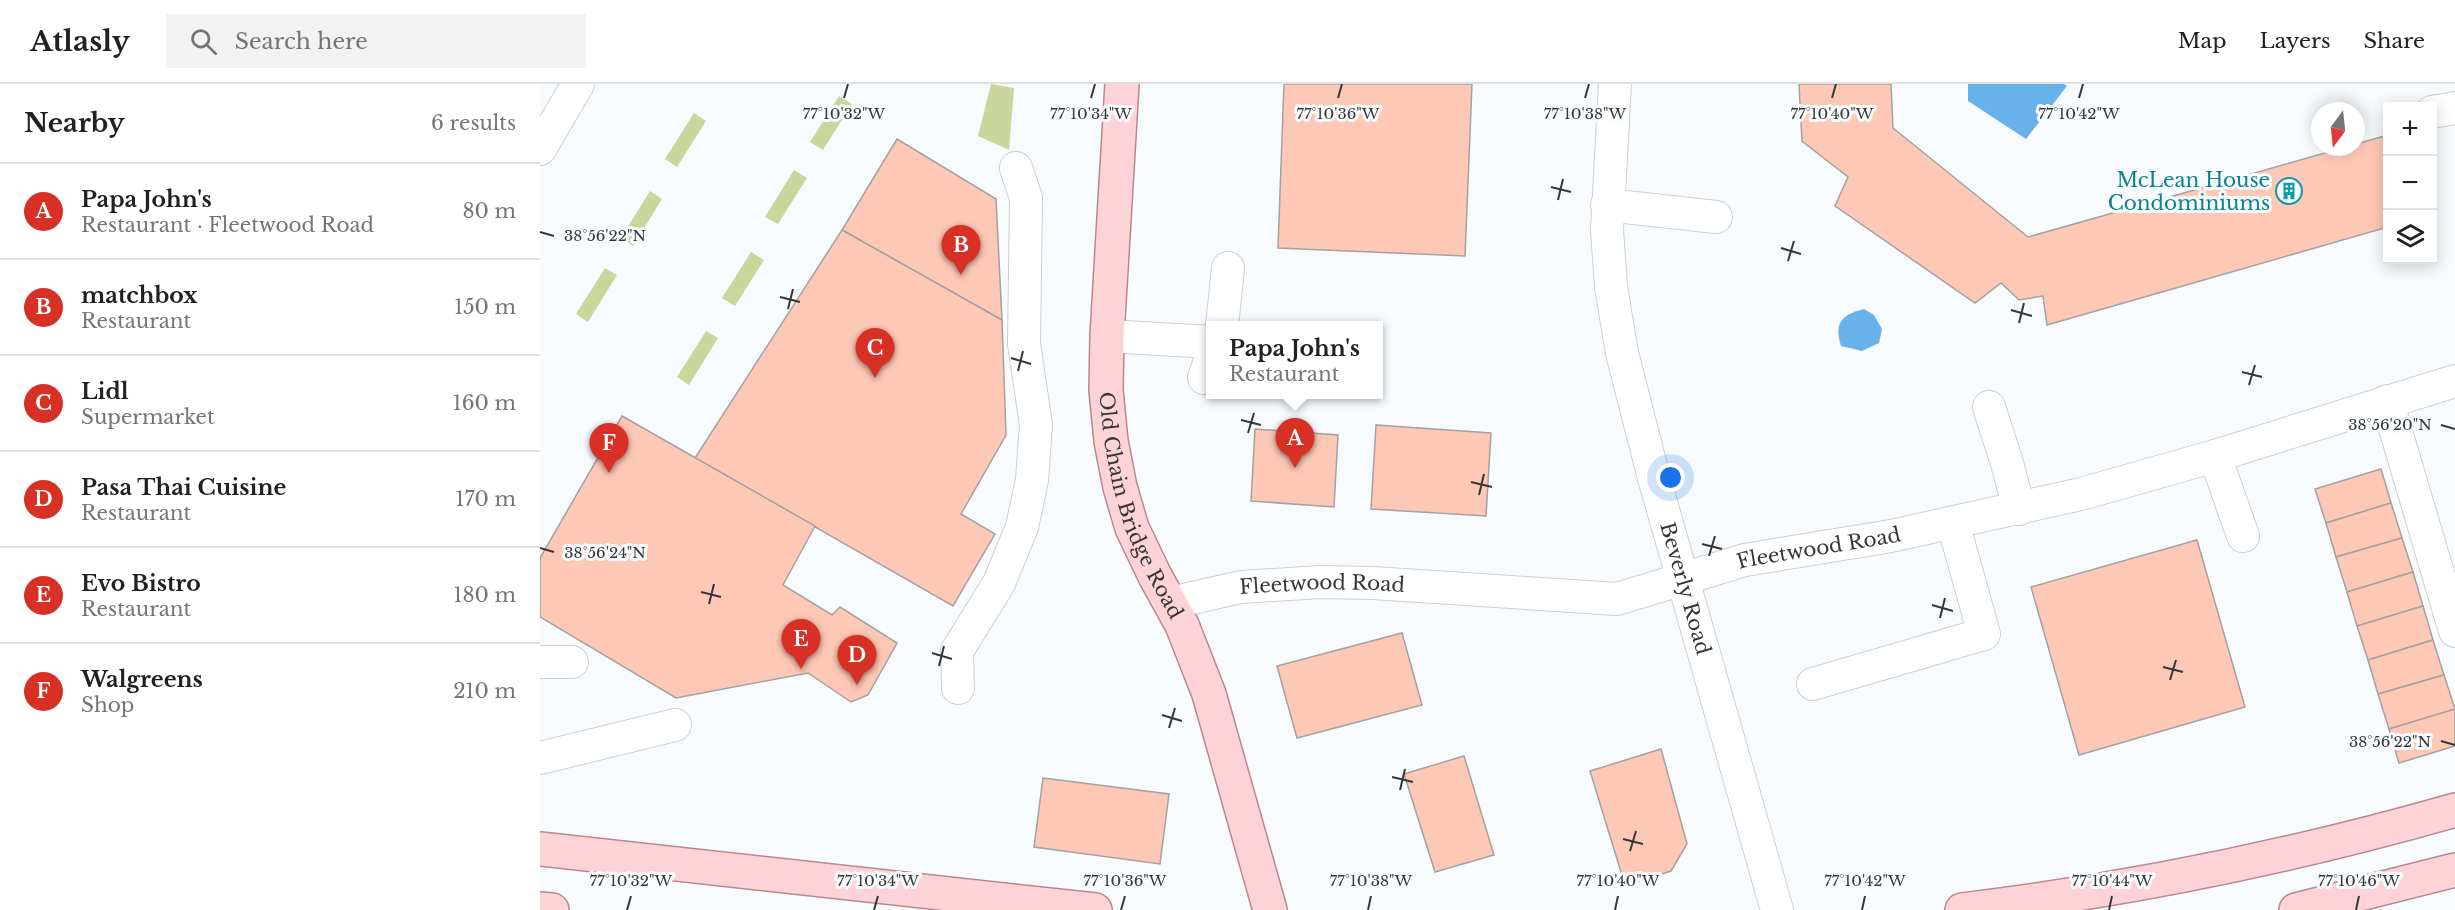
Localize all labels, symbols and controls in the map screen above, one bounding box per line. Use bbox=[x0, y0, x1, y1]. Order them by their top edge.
search box bbox=[166, 14, 586, 68]
text: Atlasly bbox=[30, 24, 130, 59]
icon: search bbox=[187, 25, 220, 58]
text: Search here bbox=[235, 28, 368, 55]
text: Map bbox=[2178, 28, 2227, 54]
text: Layers bbox=[2260, 28, 2331, 54]
text: Share bbox=[2364, 28, 2425, 54]
north arrow bbox=[2311, 102, 2365, 156]
map controls bbox=[2383, 102, 2437, 264]
button: + bbox=[2383, 102, 2437, 156]
text: 77°10'32"W bbox=[803, 104, 886, 123]
text: 77°10'34"W bbox=[1050, 104, 1132, 123]
text: 77°10'36"W bbox=[1297, 104, 1380, 123]
text: 77°10'38"W bbox=[1544, 104, 1627, 123]
text: 77°10'40"W bbox=[1791, 104, 1874, 123]
text: 77°10'42"W bbox=[2038, 104, 2120, 123]
text: Nearby bbox=[24, 107, 125, 139]
text: 6 results bbox=[431, 111, 516, 135]
button: − bbox=[2383, 156, 2437, 210]
place label: McLean House Condominiums bbox=[2108, 168, 2270, 215]
building icon: McLean House Condominiums bbox=[2274, 176, 2304, 206]
text: Papa John's bbox=[81, 186, 212, 213]
text: A bbox=[35, 199, 52, 223]
text: 80 m bbox=[462, 199, 516, 223]
button: layers bbox=[2383, 210, 2437, 264]
text: Restaurant · Fleetwood Road bbox=[81, 213, 374, 237]
text: 38°56'22"N bbox=[564, 226, 646, 245]
pin: B bbox=[942, 226, 980, 275]
text: matchbox bbox=[81, 282, 198, 309]
text: B bbox=[36, 295, 51, 319]
text: 150 m bbox=[454, 295, 516, 319]
text: Restaurant bbox=[81, 309, 191, 333]
popup bbox=[1206, 321, 1383, 399]
pin: C bbox=[856, 328, 894, 378]
text: Papa John's bbox=[1229, 335, 1360, 362]
text: Restaurant bbox=[1229, 362, 1339, 386]
text: Lidl bbox=[81, 378, 129, 405]
text: C bbox=[35, 391, 52, 415]
text: 160 m bbox=[453, 391, 516, 415]
street label: Old Chain Bridge Road bbox=[1094, 391, 1188, 623]
text: Supermarket bbox=[81, 405, 215, 429]
text: 38°56'20"N bbox=[2348, 415, 2432, 434]
pin: A bbox=[1276, 418, 1314, 468]
pin: F bbox=[590, 424, 628, 473]
your location bbox=[1656, 463, 1685, 492]
text: Pasa Thai Cuisine bbox=[81, 474, 286, 501]
text: D bbox=[34, 487, 53, 511]
text: 170 m bbox=[456, 487, 516, 511]
text: Restaurant bbox=[81, 501, 191, 525]
street label: Beverly Road bbox=[1655, 519, 1716, 657]
street label: Fleetwood Road bbox=[1734, 522, 1903, 574]
text: 38°56'24"N bbox=[564, 543, 646, 562]
text: Evo Bistro bbox=[81, 570, 201, 597]
street label: Fleetwood Road bbox=[1239, 570, 1406, 599]
text: E bbox=[36, 583, 51, 607]
text: 180 m bbox=[453, 583, 516, 607]
text: Restaurant bbox=[81, 597, 191, 621]
pin: E bbox=[782, 620, 820, 669]
pin: D bbox=[838, 636, 876, 685]
text: Walgreens bbox=[81, 666, 203, 693]
text: F bbox=[37, 679, 50, 703]
text: 210 m bbox=[453, 679, 516, 703]
text: Shop bbox=[81, 693, 134, 717]
text: 38°56'22"N bbox=[2349, 732, 2431, 751]
text: 77°10'32"W bbox=[590, 871, 673, 890]
text: 77°10'34"W bbox=[837, 871, 919, 890]
text: 77°10'36"W bbox=[1084, 871, 1167, 890]
text: 77°10'38"W bbox=[1330, 871, 1413, 890]
text: 77°10'40"W bbox=[1577, 871, 1660, 890]
text: 77°10'42"W bbox=[1824, 871, 1906, 890]
text: 77°10'44"W bbox=[2072, 871, 2153, 890]
text: 77°10'46"W bbox=[2318, 871, 2400, 890]

